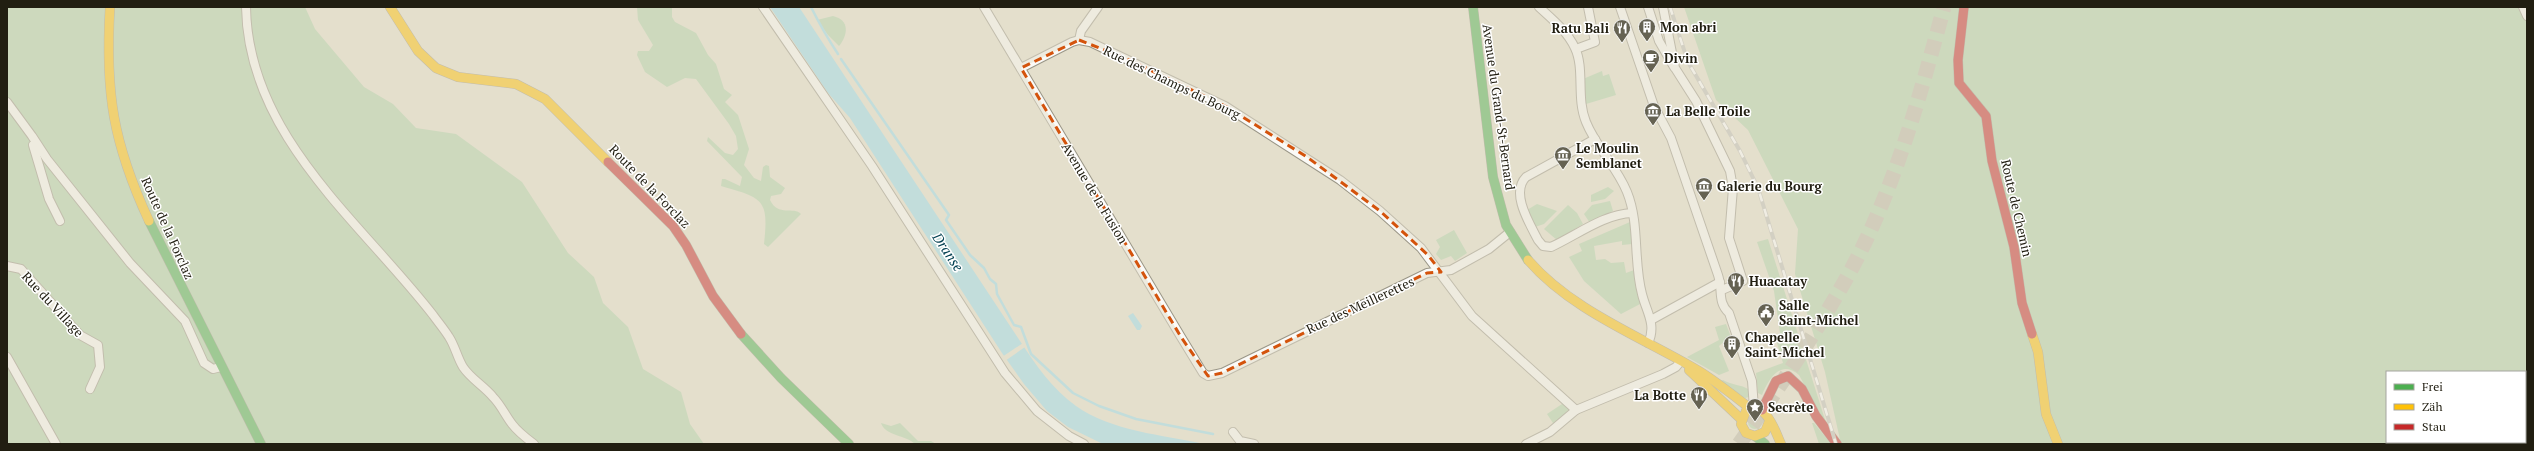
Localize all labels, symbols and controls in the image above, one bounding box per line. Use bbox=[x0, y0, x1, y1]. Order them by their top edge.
building icon: Mon abri bbox=[1637, 17, 1657, 42]
restaurant icon: Ratu Bali bbox=[1612, 18, 1632, 43]
place label: Mon abri bbox=[1660, 18, 1717, 36]
place label: Ratu Bali bbox=[1552, 19, 1609, 37]
street label: Avenue du Grand-St-Bernard bbox=[1478, 23, 1520, 191]
street label: Rue des Champs du Bourg bbox=[1101, 41, 1244, 123]
cafe icon: Divin bbox=[1641, 48, 1661, 73]
place label: Divin bbox=[1664, 49, 1698, 67]
museum icon: La Belle Toile bbox=[1643, 101, 1663, 126]
place label: La Belle Toile bbox=[1666, 102, 1750, 120]
street label: Avenue de la Fusion bbox=[1058, 139, 1133, 247]
place label: Le Moulin Semblanet bbox=[1576, 139, 1643, 172]
street label: Route de la Forclaz bbox=[605, 140, 695, 232]
museum icon: Le Moulin Semblanet bbox=[1553, 145, 1573, 170]
street label: Route de Chemin bbox=[1997, 157, 2037, 259]
street label: Route de la Forclaz bbox=[137, 174, 199, 282]
museum icon: Galerie du Bourg bbox=[1694, 176, 1714, 201]
place label: Galerie du Bourg bbox=[1717, 177, 1822, 195]
water label: Dranse bbox=[928, 228, 969, 275]
street label: Rue du Village bbox=[18, 267, 88, 341]
restaurant icon: Huacatay bbox=[1726, 271, 1746, 296]
street label: Rue des Meillerettes bbox=[1303, 272, 1417, 338]
place label: Huacatay bbox=[1749, 272, 1808, 290]
place label: Salle Saint-Michel bbox=[1779, 296, 1859, 329]
public building icon: Salle Saint-Michel bbox=[1756, 302, 1776, 327]
place label: Chapelle Saint-Michel bbox=[1745, 328, 1825, 361]
building icon: Chapelle Saint-Michel bbox=[1722, 334, 1742, 359]
legend bbox=[2386, 371, 2526, 443]
text: Frei bbox=[2422, 379, 2443, 394]
restaurant icon: La Botte bbox=[1689, 385, 1709, 410]
place label: La Botte bbox=[1634, 386, 1686, 404]
place icon: Secrète bbox=[1745, 397, 1765, 422]
place label: Secrète bbox=[1768, 398, 1813, 416]
text: Zäh bbox=[2422, 399, 2442, 414]
text: Stau bbox=[2422, 419, 2446, 434]

